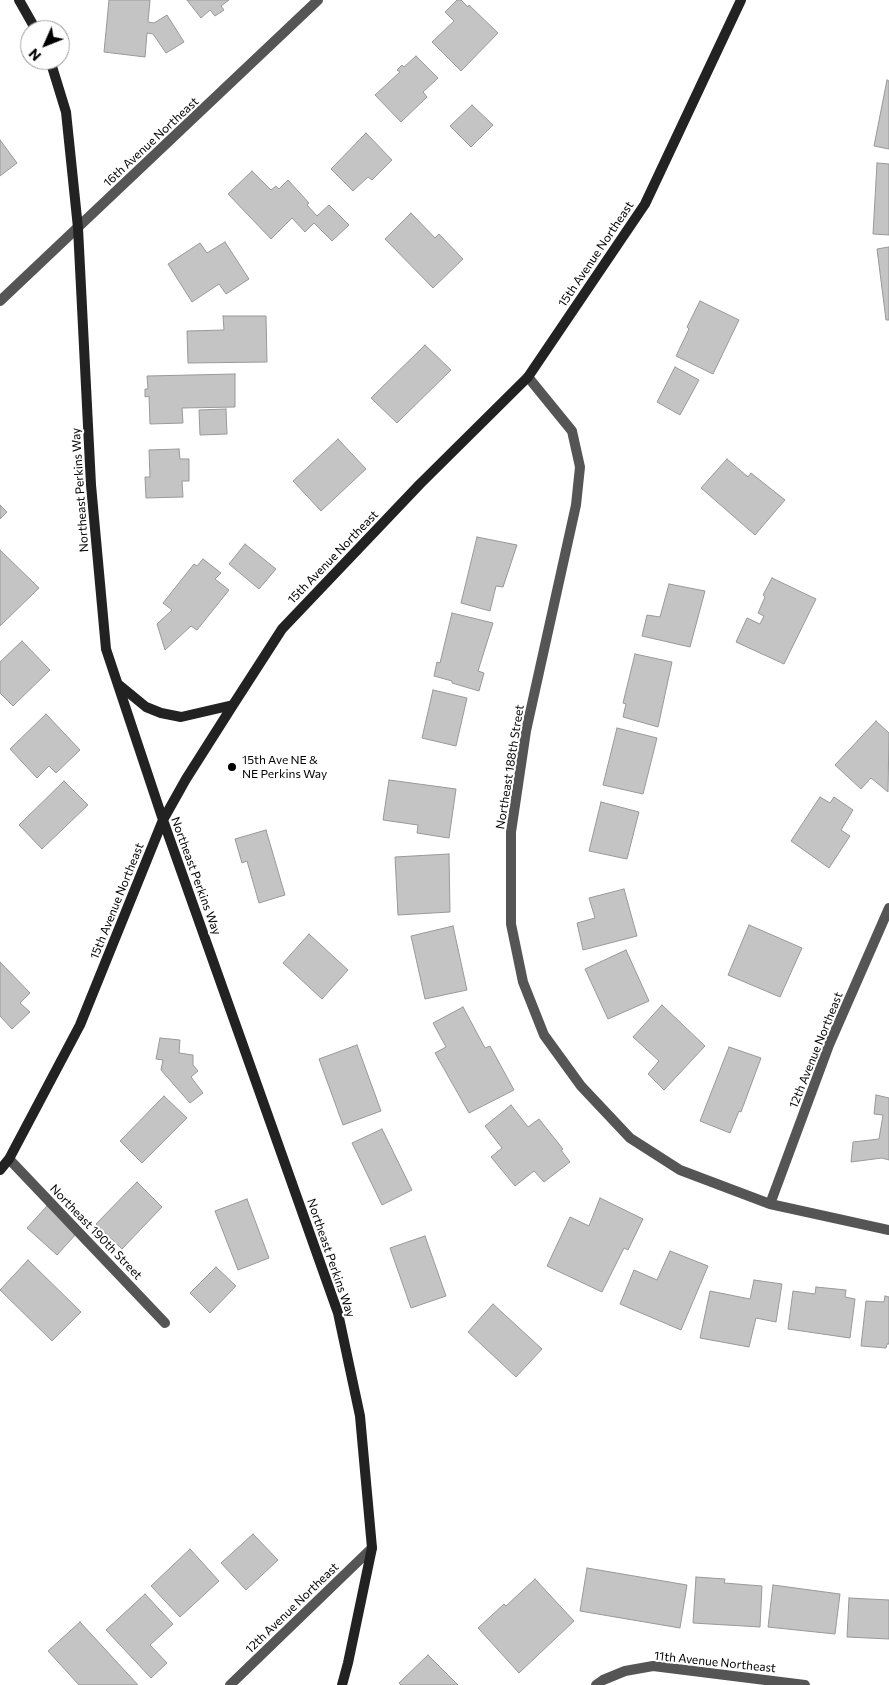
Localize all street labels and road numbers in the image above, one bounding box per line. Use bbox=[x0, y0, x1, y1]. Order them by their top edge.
street label: 16th Avenue Northeast bbox=[101, 94, 201, 190]
street label: 15th Avenue Northeast bbox=[555, 198, 637, 310]
street label: Northeast Perkins Way bbox=[68, 427, 92, 553]
street label: 15th Avenue Northeast bbox=[285, 507, 381, 607]
street label: Northeast 188th Street bbox=[493, 704, 527, 830]
street label: Northeast Perkins Way bbox=[168, 815, 224, 937]
street label: 15th Avenue Northeast bbox=[87, 841, 147, 961]
street label: 12th Avenue Northeast bbox=[786, 990, 846, 1110]
street label: Northeast 190th Street bbox=[47, 1182, 145, 1282]
street label: Northeast Perkins Way bbox=[304, 1197, 358, 1319]
street label: 12th Avenue Northeast bbox=[242, 1560, 342, 1656]
street label: 11th Avenue Northeast bbox=[653, 1648, 777, 1676]

